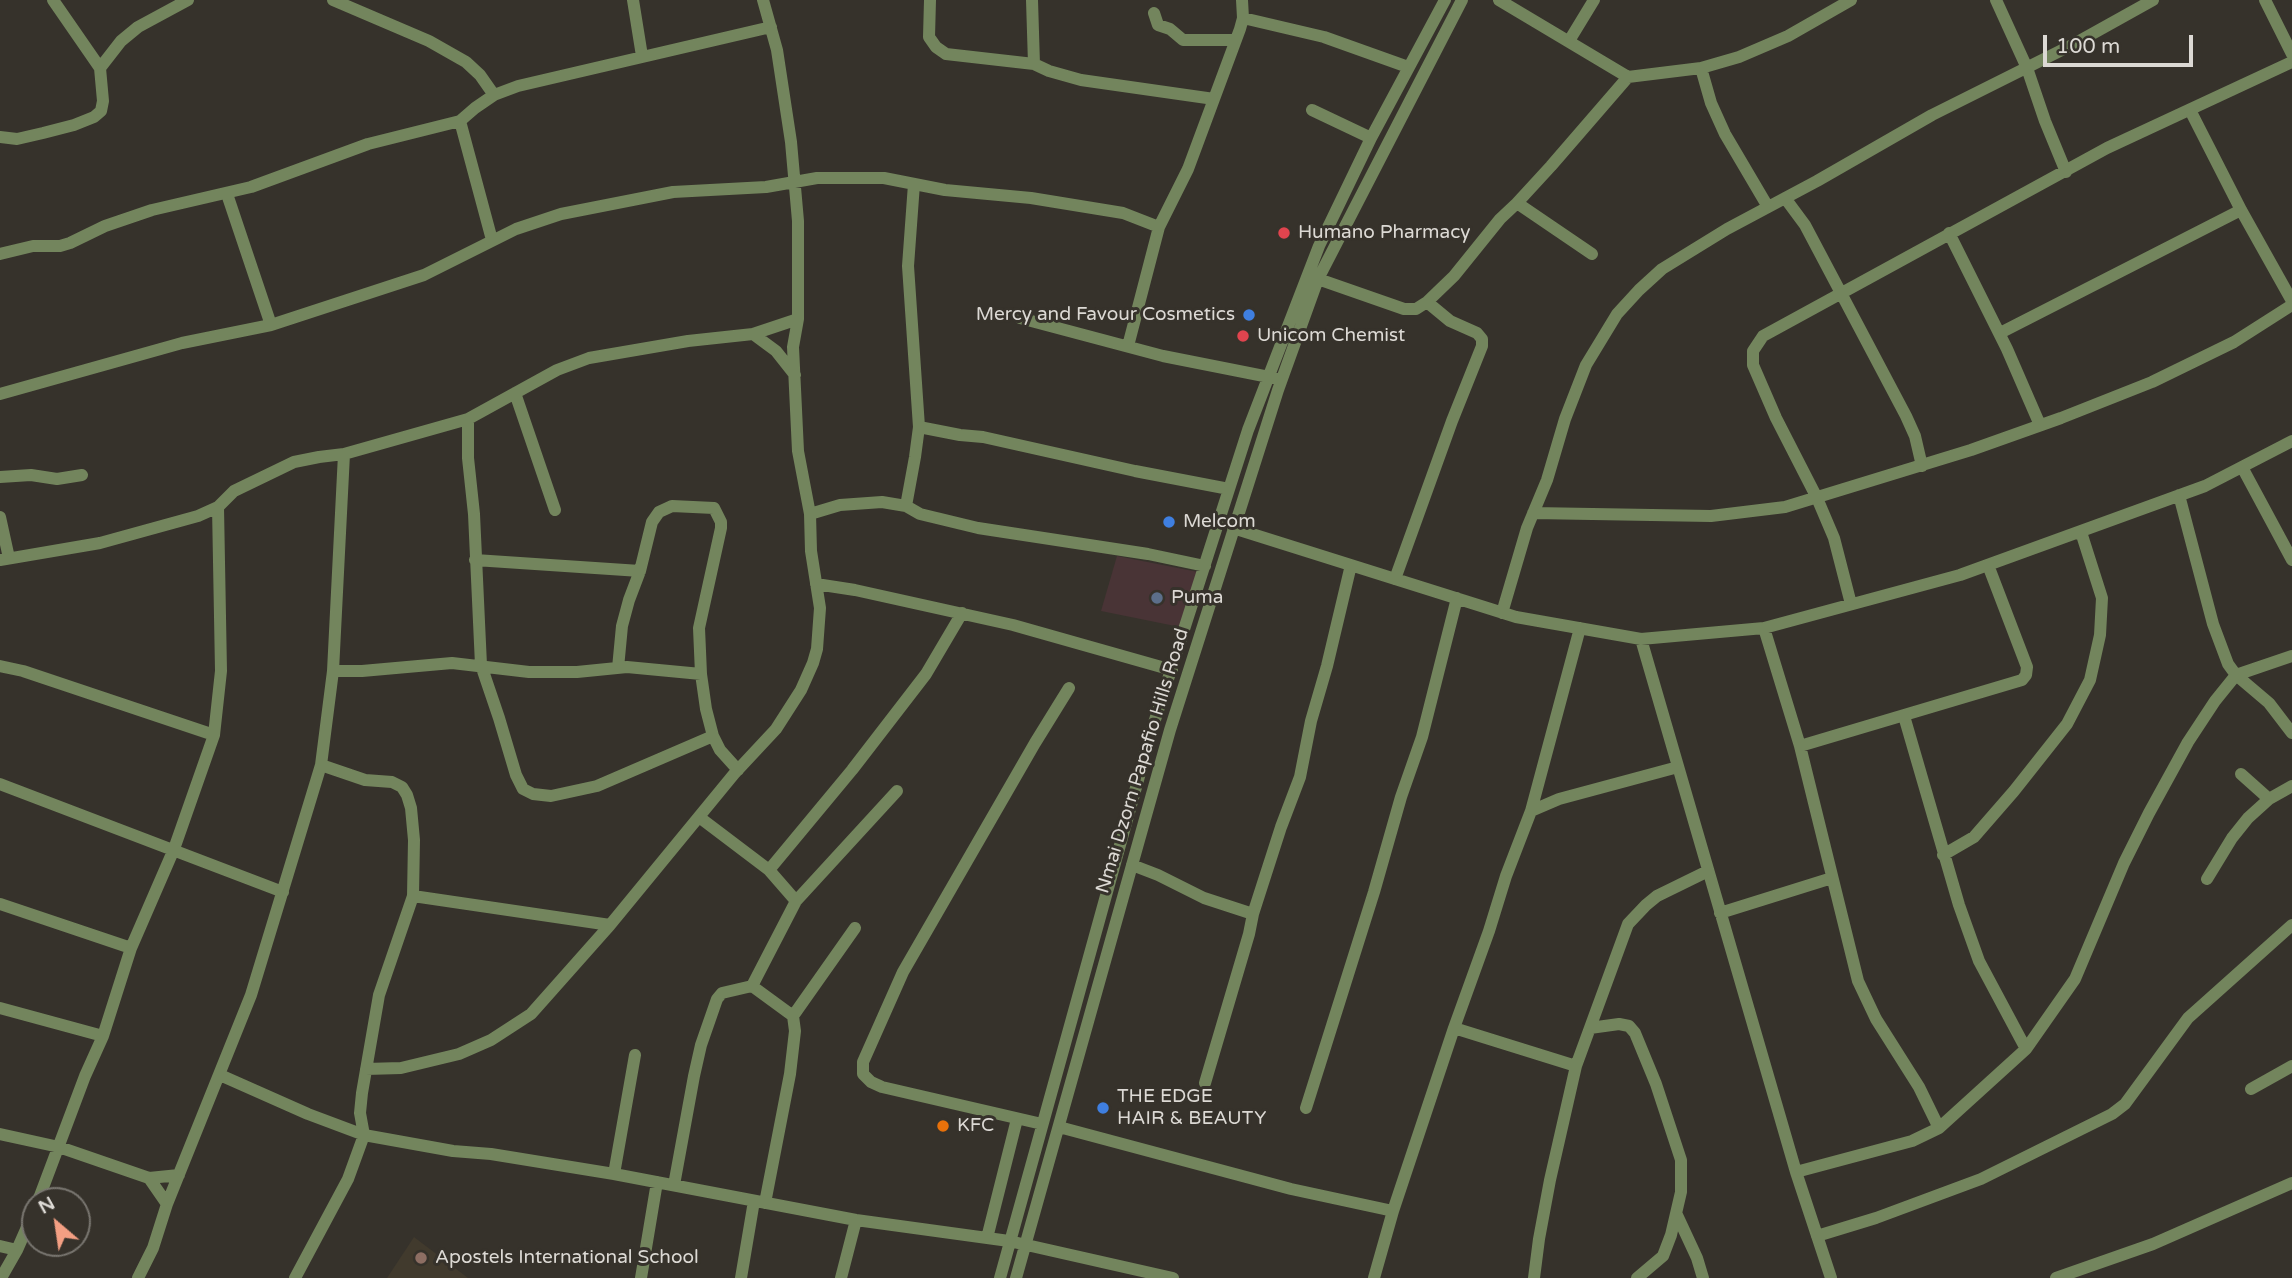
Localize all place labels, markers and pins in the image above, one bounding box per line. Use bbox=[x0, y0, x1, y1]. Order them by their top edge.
place label: Humano Pharmacy bbox=[1298, 222, 1470, 244]
marker: Humano Pharmacy bbox=[1276, 225, 1292, 241]
place label: Mercy and Favour Cosmetics bbox=[976, 304, 1235, 326]
marker: Mercy and Favour Cosmetics bbox=[1241, 307, 1257, 323]
place label: Unicom Chemist bbox=[1257, 325, 1405, 347]
marker: Unicom Chemist bbox=[1235, 328, 1251, 344]
place label: Melcom bbox=[1183, 511, 1256, 533]
marker: Melcom bbox=[1161, 514, 1177, 530]
place label: Puma bbox=[1171, 587, 1223, 609]
marker: Puma bbox=[1149, 590, 1165, 606]
place label: THE EDGE HAIR & BEAUTY bbox=[1117, 1086, 1266, 1130]
marker: THE EDGE HAIR & BEAUTY bbox=[1095, 1100, 1111, 1116]
place label: KFC bbox=[957, 1115, 994, 1137]
marker: KFC bbox=[935, 1118, 951, 1134]
place label: Apostels International School bbox=[435, 1247, 699, 1269]
marker: Apostels International School bbox=[413, 1250, 429, 1266]

